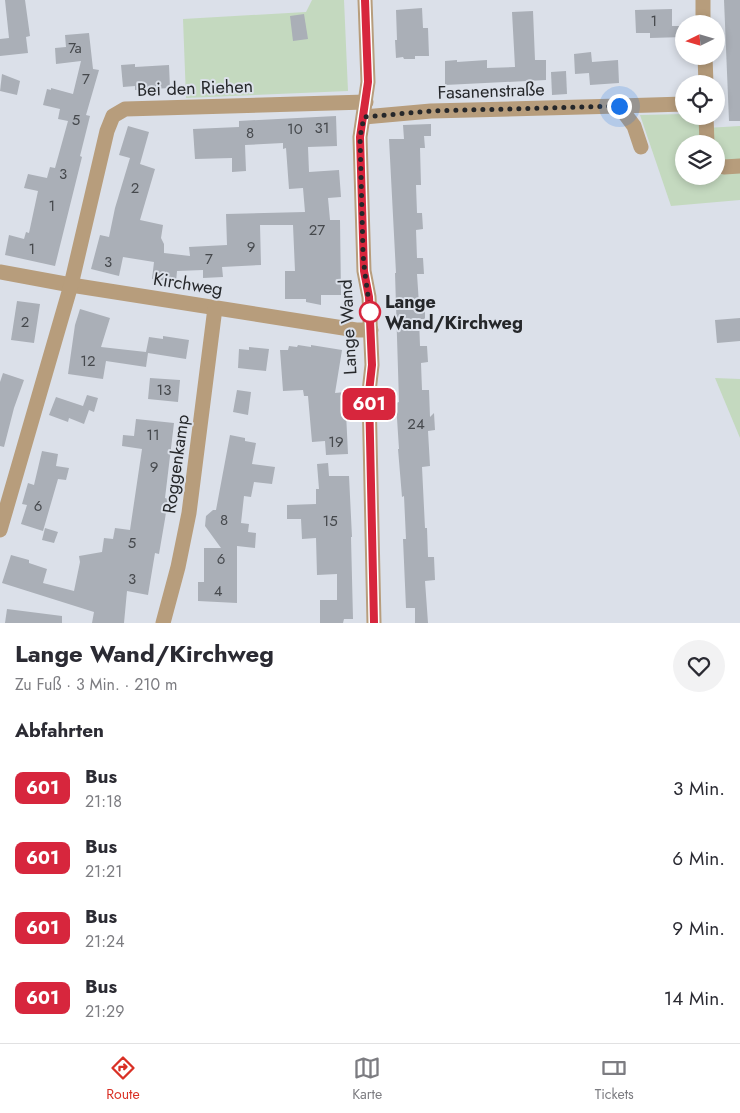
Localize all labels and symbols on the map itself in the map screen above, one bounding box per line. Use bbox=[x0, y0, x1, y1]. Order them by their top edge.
house number: 1 bbox=[651, 10, 657, 32]
north arrow bbox=[675, 15, 725, 65]
house number: 7a bbox=[68, 37, 82, 59]
house number: 7 bbox=[82, 68, 90, 90]
street label: Bei den Riehen bbox=[137, 73, 253, 103]
street label: Fasanenstraße bbox=[437, 76, 545, 106]
your location bbox=[607, 94, 632, 119]
house number: 5 bbox=[72, 109, 80, 131]
house number: 31 bbox=[315, 117, 329, 139]
house number: 10 bbox=[287, 118, 303, 140]
house number: 8 bbox=[246, 122, 254, 144]
house number: 3 bbox=[59, 163, 67, 185]
house number: 2 bbox=[131, 177, 139, 199]
house number: 1 bbox=[49, 195, 55, 217]
house number: 27 bbox=[309, 219, 325, 241]
house number: 9 bbox=[247, 236, 255, 258]
house number: 1 bbox=[29, 238, 35, 260]
house number: 7 bbox=[205, 248, 213, 270]
house number: 3 bbox=[104, 251, 112, 273]
street label: Kirchweg bbox=[151, 266, 225, 302]
street label: Lange Wand bbox=[333, 279, 363, 375]
place label: Lange Wand/Kirchweg bbox=[385, 289, 523, 336]
marker: Lange Wand/Kirchweg bbox=[359, 301, 381, 323]
house number: 2 bbox=[21, 311, 29, 333]
house number: 12 bbox=[80, 350, 96, 372]
house number: 13 bbox=[157, 379, 171, 401]
line badge: 601 bbox=[340, 388, 398, 420]
street label: Roggenkamp bbox=[156, 413, 196, 515]
house number: 24 bbox=[407, 413, 425, 435]
house number: 11 bbox=[146, 424, 160, 446]
house number: 19 bbox=[328, 431, 344, 453]
house number: 9 bbox=[150, 456, 158, 478]
house number: 6 bbox=[34, 495, 42, 517]
house number: 8 bbox=[220, 509, 228, 531]
house number: 15 bbox=[322, 510, 338, 532]
house number: 5 bbox=[128, 532, 136, 554]
house number: 6 bbox=[217, 548, 225, 570]
house number: 3 bbox=[128, 568, 136, 590]
house number: 4 bbox=[214, 580, 223, 602]

